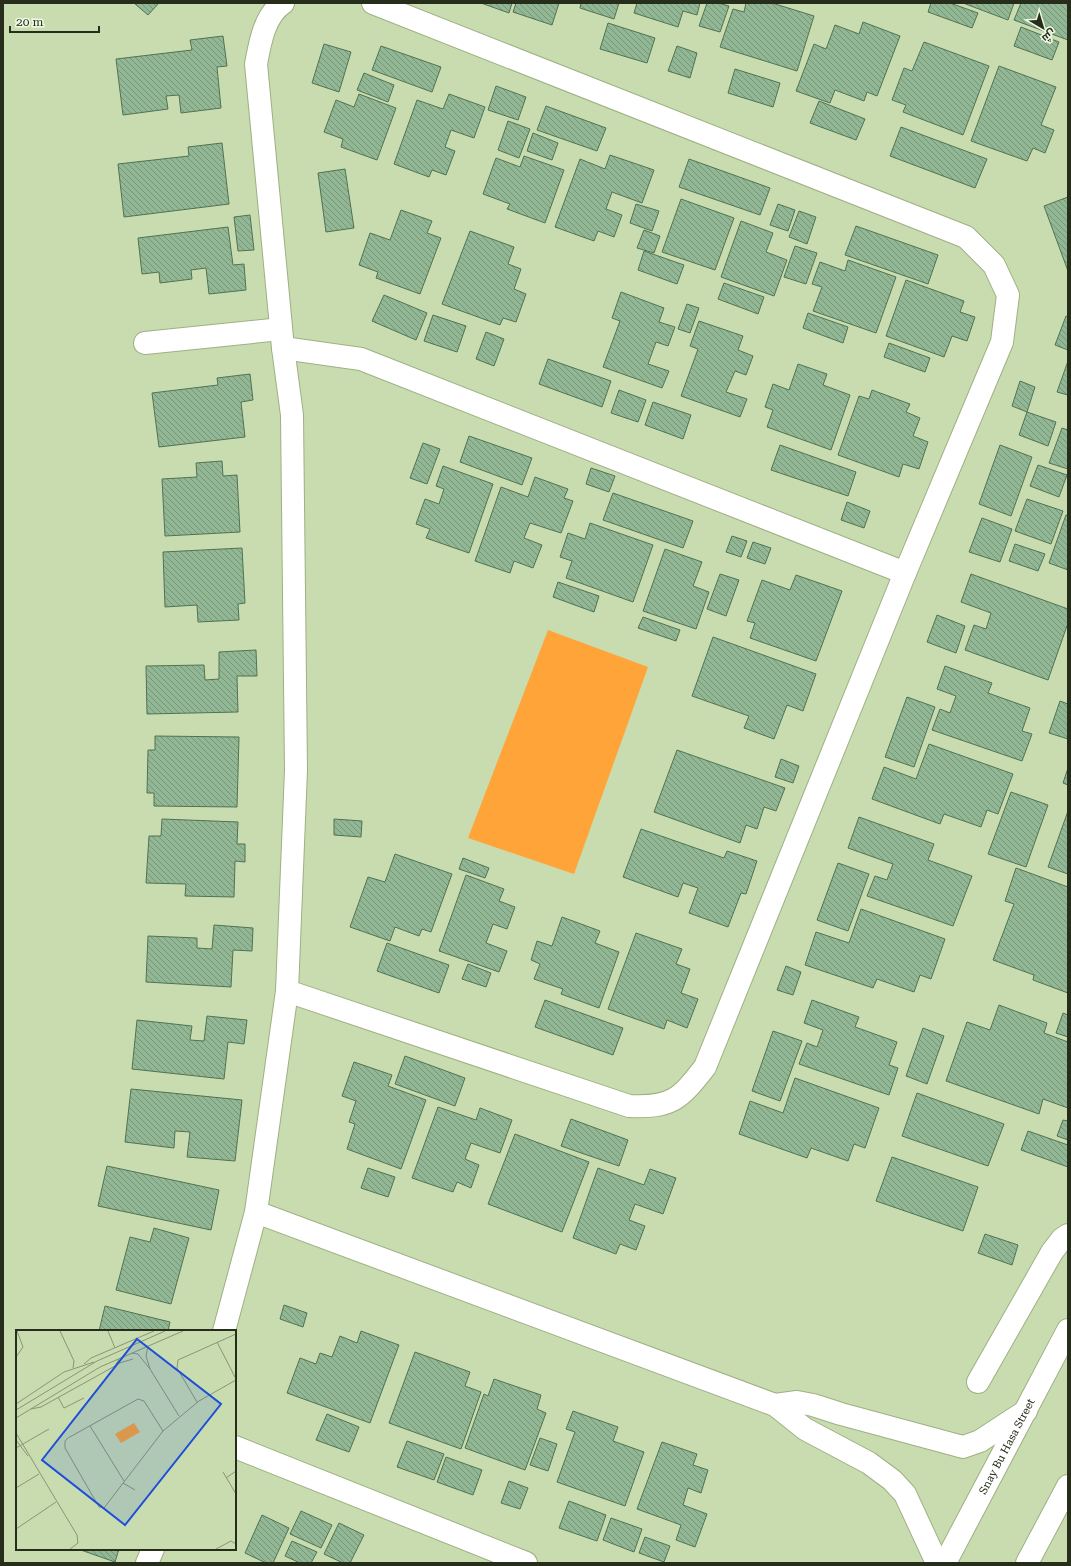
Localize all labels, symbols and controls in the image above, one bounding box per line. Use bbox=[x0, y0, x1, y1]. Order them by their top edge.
scale bar bbox=[10, 8, 99, 34]
north arrow bbox=[1023, 8, 1063, 48]
text: 20 m bbox=[16, 15, 43, 29]
text: ش bbox=[1039, 26, 1058, 45]
inset map bbox=[16, 1330, 236, 1550]
street label: Snay Bu Hasa Street bbox=[976, 1396, 1038, 1497]

